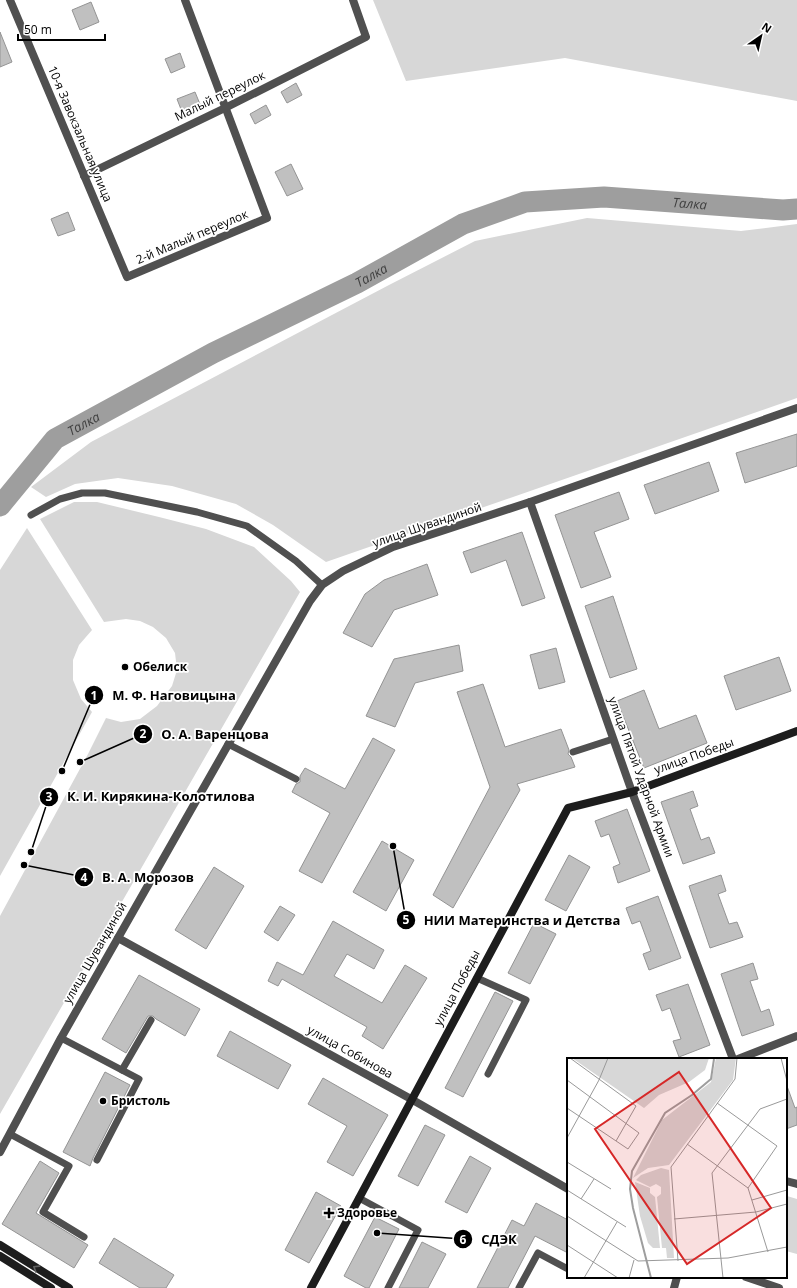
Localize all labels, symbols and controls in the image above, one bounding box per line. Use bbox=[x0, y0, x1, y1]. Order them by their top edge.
scale bar bbox=[18, 16, 105, 42]
north arrow bbox=[741, 16, 781, 56]
text: N bbox=[759, 19, 775, 36]
text: 50 m bbox=[24, 21, 52, 38]
street label: 10-я Завокзальная улица bbox=[44, 63, 117, 205]
street label: Малый переулок bbox=[172, 66, 269, 125]
water label: Талка bbox=[672, 193, 708, 214]
street label: 2-й Малый переулок bbox=[133, 205, 251, 268]
water label: Талка bbox=[352, 259, 391, 291]
water label: Талка bbox=[64, 407, 103, 440]
street label: улица Шувандиной bbox=[370, 498, 484, 551]
place label: Обелиск bbox=[133, 658, 188, 675]
marker: Обелиск bbox=[120, 662, 130, 672]
callout: М. Ф. Наговицына bbox=[84, 683, 244, 708]
text: М. Ф. Наговицына bbox=[112, 686, 236, 704]
text: 1 bbox=[91, 687, 97, 704]
street label: улица Пятой Ударной Армии bbox=[604, 694, 678, 859]
callout: О. А. Варенцова bbox=[133, 722, 277, 747]
text: 2 bbox=[140, 725, 147, 742]
text: О. А. Варенцова bbox=[161, 725, 269, 743]
street label: улица Победы bbox=[652, 733, 736, 778]
callout: К. И. Кирякина-Колотилова bbox=[39, 784, 263, 809]
text: К. И. Кирякина-Колотилова bbox=[67, 787, 255, 805]
text: 3 bbox=[46, 788, 53, 805]
callout: В. А. Морозов bbox=[74, 865, 202, 890]
text: В. А. Морозов bbox=[102, 868, 194, 886]
text: 4 bbox=[81, 869, 88, 886]
street label: улица Шувандиной bbox=[59, 899, 131, 1007]
callout: НИИ Материнства и Детства bbox=[396, 908, 628, 933]
text: 5 bbox=[403, 911, 410, 928]
text: НИИ Материнства и Детства bbox=[424, 911, 620, 929]
street label: улица Победы bbox=[429, 947, 484, 1029]
street label: улица Собинова bbox=[304, 1021, 396, 1082]
inset map bbox=[567, 1058, 787, 1278]
place label: Бристоль bbox=[111, 1092, 170, 1109]
marker: Бристоль bbox=[98, 1096, 108, 1106]
place label: Здоровье bbox=[337, 1204, 397, 1221]
marker: Здоровье bbox=[324, 1208, 334, 1218]
callout: СДЭК bbox=[453, 1227, 525, 1252]
text: СДЭК bbox=[481, 1230, 517, 1248]
text: 6 bbox=[460, 1231, 467, 1248]
one-way arrow bbox=[33, 1265, 40, 1272]

